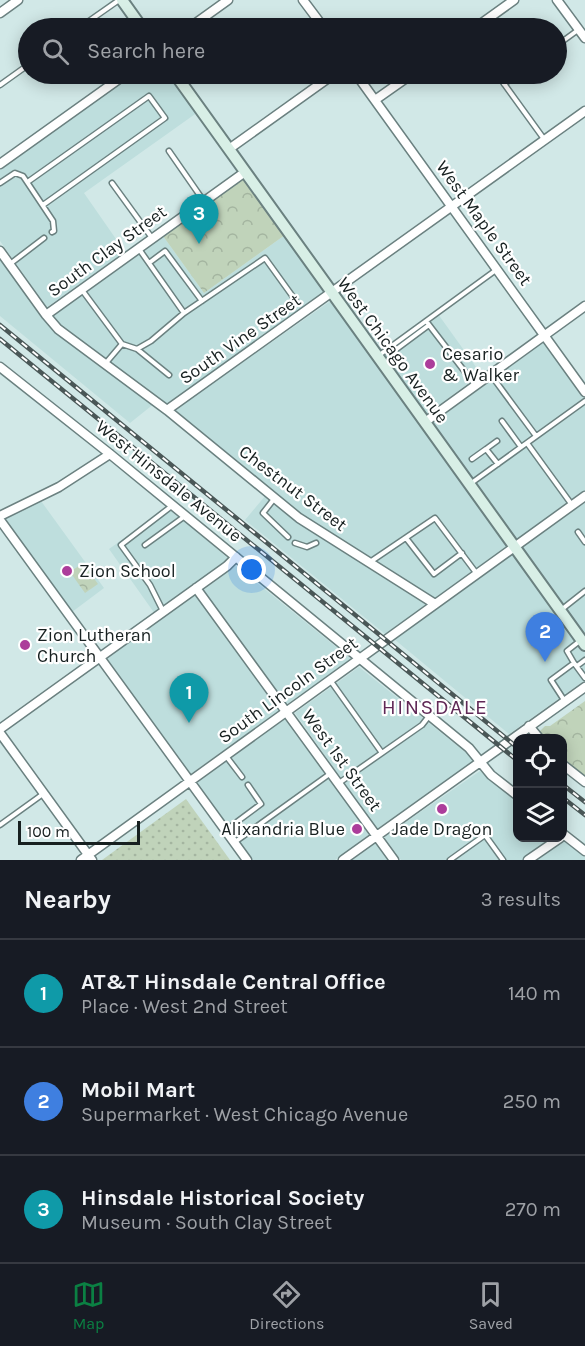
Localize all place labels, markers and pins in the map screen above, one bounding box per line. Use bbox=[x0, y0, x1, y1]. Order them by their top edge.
pin: 3 bbox=[180, 194, 218, 244]
place label: Cesario & Walker bbox=[442, 343, 520, 386]
marker: Cesario & Walker bbox=[423, 357, 437, 371]
place label: Zion School bbox=[79, 560, 176, 582]
marker: Zion School bbox=[60, 564, 74, 578]
pin: 2 bbox=[526, 612, 564, 662]
place label: Zion Lutheran Church bbox=[37, 624, 151, 667]
marker: Zion Lutheran Church bbox=[18, 638, 32, 652]
pin: 1 bbox=[170, 674, 208, 723]
marker: Jade Dragon bbox=[435, 802, 449, 816]
place label: Alixandria Blue bbox=[221, 818, 345, 840]
place label: Jade Dragon bbox=[392, 818, 492, 840]
marker: Alixandria Blue bbox=[350, 822, 364, 836]

